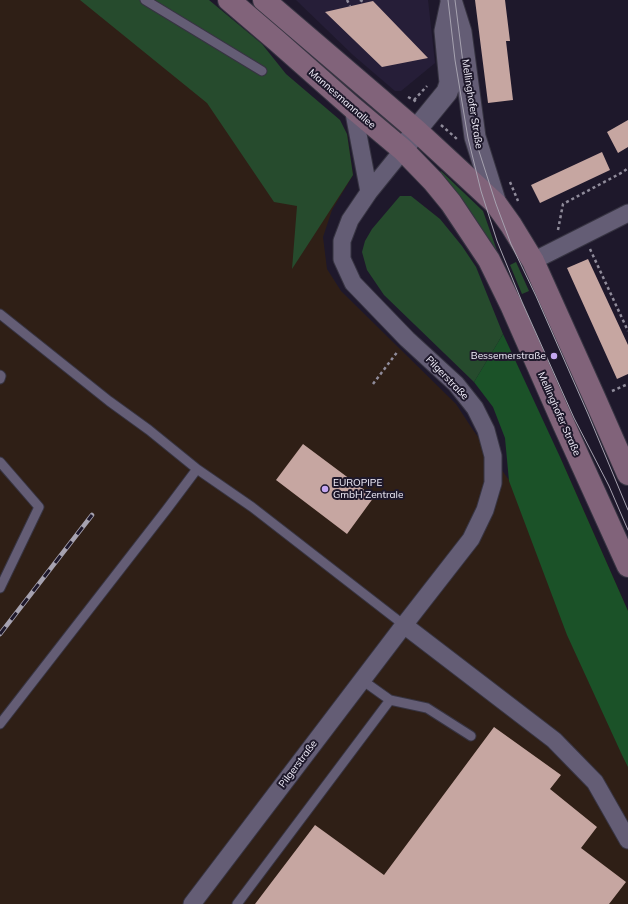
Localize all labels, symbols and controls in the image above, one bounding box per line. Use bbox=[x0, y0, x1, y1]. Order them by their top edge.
street label: Mellinghofer Straße bbox=[459, 58, 485, 150]
street label: Mannesmannallee bbox=[306, 67, 378, 131]
place label: Bessemerstraße bbox=[471, 350, 546, 362]
marker: Bessemerstraße bbox=[549, 351, 559, 361]
street label: Pilgerstraße bbox=[423, 354, 471, 402]
street label: Mellinghofer Straße bbox=[535, 370, 583, 458]
place label: EUROPIPE GmbH Zentrale bbox=[333, 477, 403, 500]
marker: EUROPIPE GmbH Zentrale bbox=[320, 484, 330, 494]
street label: Pilgerstraße bbox=[276, 738, 320, 790]

